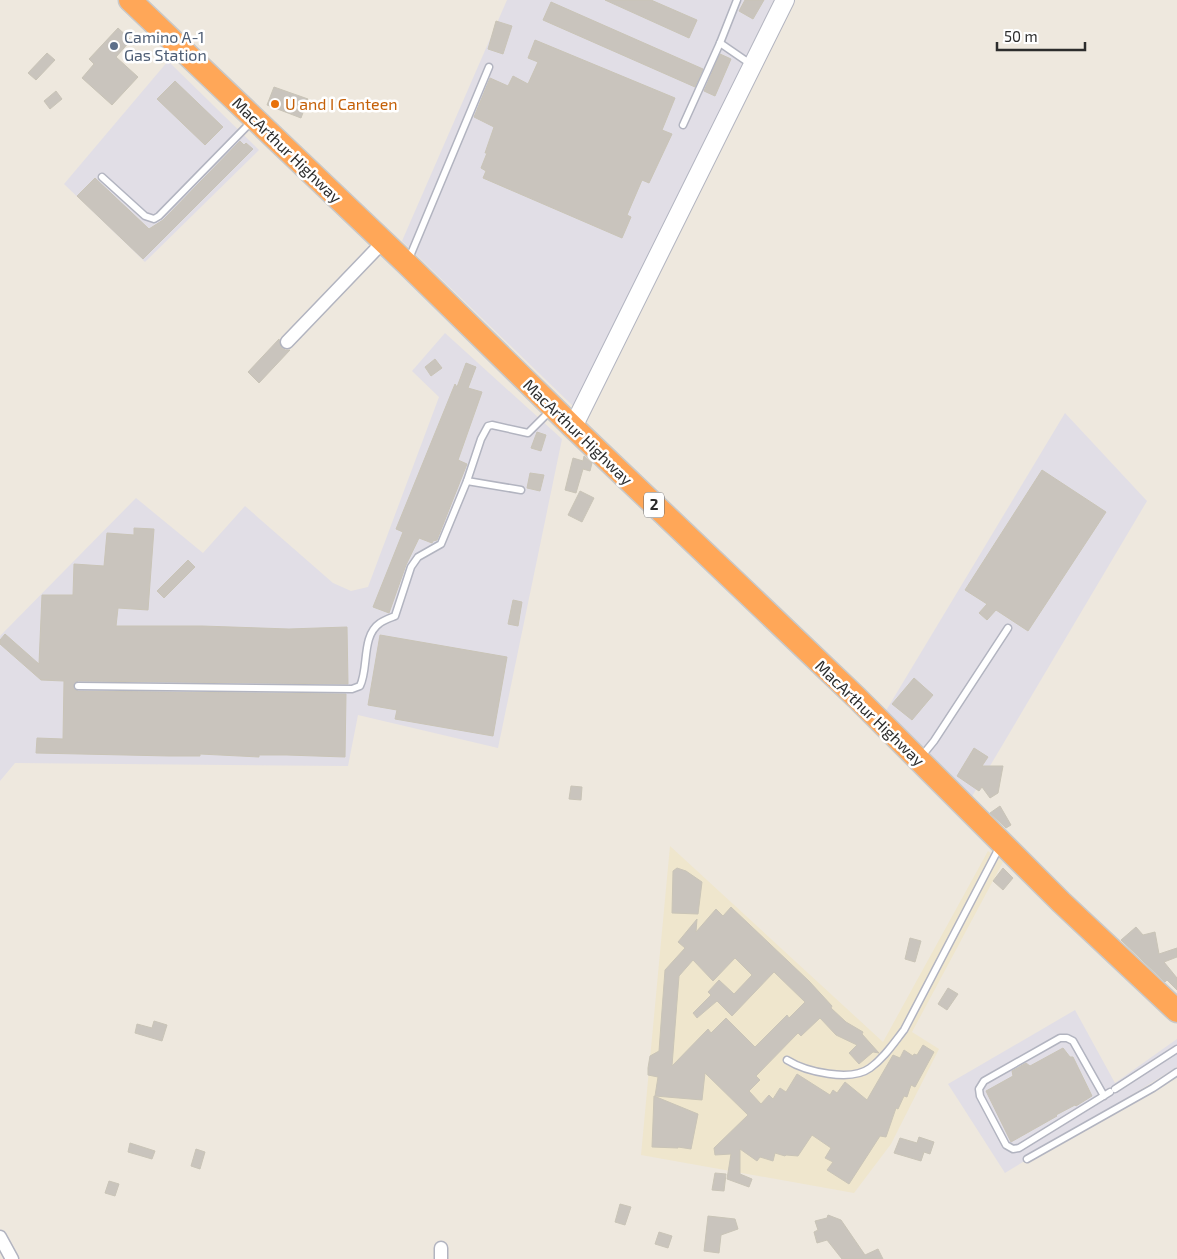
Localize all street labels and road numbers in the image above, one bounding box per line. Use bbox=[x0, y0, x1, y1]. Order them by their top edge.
street label: MacArthur Highway bbox=[229, 93, 346, 207]
street label: MacArthur Highway bbox=[520, 375, 637, 489]
road number: 2 bbox=[644, 492, 664, 518]
street label: MacArthur Highway bbox=[812, 656, 929, 770]

